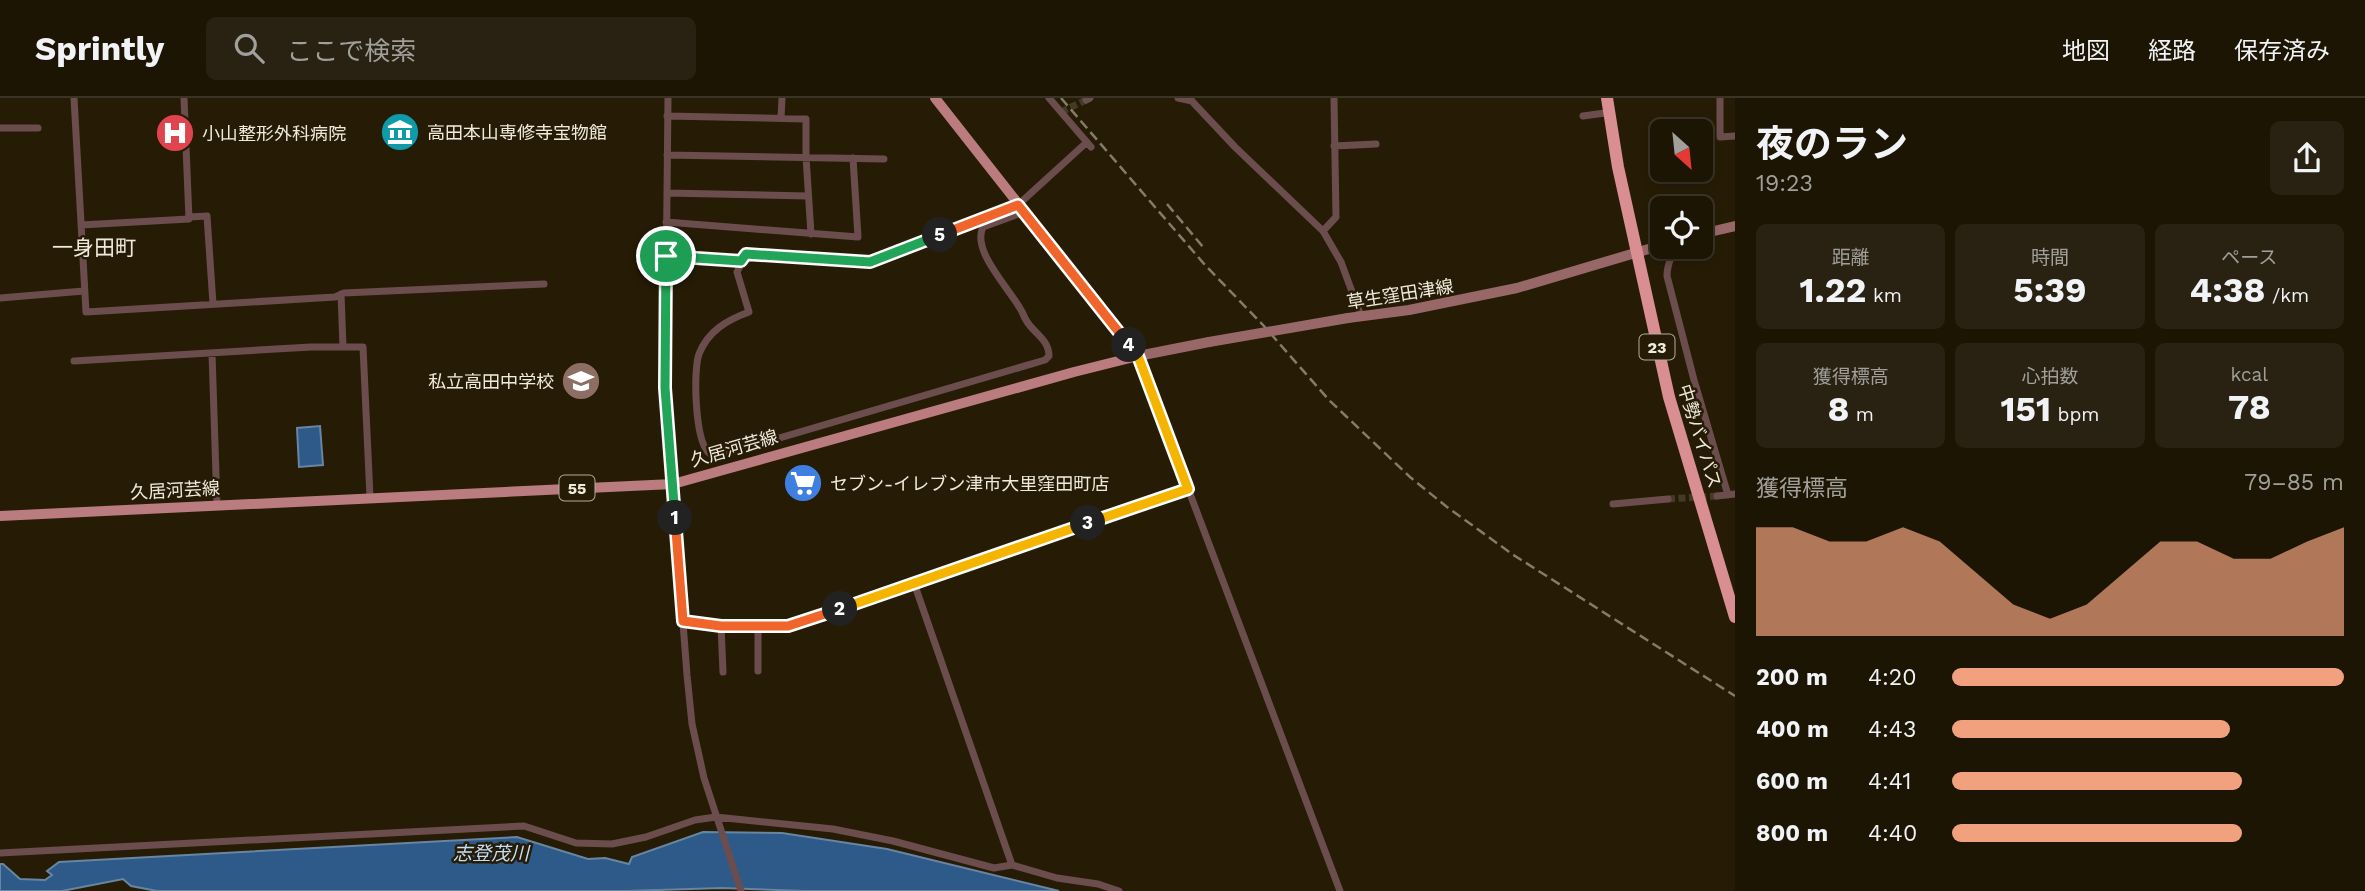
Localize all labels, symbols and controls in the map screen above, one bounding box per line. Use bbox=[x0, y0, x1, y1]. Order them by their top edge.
search box bbox=[206, 17, 696, 80]
text: Sprintly bbox=[35, 29, 164, 68]
icon: search bbox=[230, 29, 268, 67]
text: ここで検索 bbox=[286, 36, 416, 66]
text: 地図 bbox=[2062, 37, 2110, 65]
text: 経路 bbox=[2148, 37, 2196, 65]
text: 保存済み bbox=[2234, 37, 2330, 65]
museum icon: 高田本山専修寺宝物館 bbox=[379, 111, 421, 153]
hospital icon: 小山整形外科病院 bbox=[154, 112, 196, 154]
north arrow bbox=[1650, 119, 1713, 182]
map controls bbox=[1650, 119, 1713, 259]
button: share bbox=[2270, 121, 2344, 195]
place label: 高田本山専修寺宝物館 bbox=[427, 122, 607, 143]
text: 夜のラン bbox=[1756, 122, 1908, 166]
place label: 小山整形外科病院 bbox=[202, 123, 346, 144]
text: 19:23 bbox=[1756, 170, 1813, 197]
button: locate bbox=[1650, 196, 1713, 259]
pin: 5 bbox=[922, 218, 958, 252]
text: 5 bbox=[934, 223, 945, 246]
pin bbox=[636, 226, 696, 286]
district label: 一身田町 bbox=[52, 235, 136, 260]
icon: arrive bbox=[647, 237, 685, 275]
text: 距離 bbox=[1832, 246, 1870, 269]
text: 時間 bbox=[2031, 246, 2069, 269]
text: ペース bbox=[2221, 246, 2277, 269]
text: 1.22 bbox=[1800, 269, 1866, 311]
text: 5:39 bbox=[2013, 269, 2087, 311]
text: 4:38 bbox=[2190, 269, 2265, 311]
street label: 草生窪田津線 bbox=[1345, 275, 1455, 313]
text: km bbox=[1866, 284, 1902, 307]
text: /km bbox=[2265, 284, 2309, 307]
pin: 4 bbox=[1112, 328, 1146, 362]
text: 4 bbox=[1122, 333, 1135, 356]
road number: 23 bbox=[1640, 334, 1674, 360]
school or university icon: 私立高田中学校 bbox=[560, 360, 602, 402]
text: kcal bbox=[2231, 363, 2268, 386]
text: 獲得標高 bbox=[1813, 365, 1889, 388]
text: 心拍数 bbox=[2021, 365, 2079, 388]
place label: 私立高田中学校 bbox=[428, 371, 554, 392]
street label: 中勢バイパス bbox=[1674, 381, 1726, 491]
text: 78 bbox=[2228, 386, 2271, 428]
text: 8 bbox=[1827, 388, 1849, 430]
text: 151 bbox=[2000, 388, 2051, 430]
text: m bbox=[1849, 403, 1874, 426]
text: bpm bbox=[2051, 403, 2099, 426]
street label: 久居河芸線 bbox=[688, 426, 780, 470]
supermarket icon: セブン-イレブン津市大里窪田町店 bbox=[782, 462, 824, 504]
text: 79–85 m bbox=[2244, 469, 2344, 496]
place label: セブン-イレブン津市大里窪田町店 bbox=[830, 473, 1109, 494]
text: 獲得標高 bbox=[1756, 475, 1848, 502]
road number: 55 bbox=[560, 476, 594, 500]
street label: 久居河芸線 bbox=[130, 477, 220, 503]
pin: 1 bbox=[658, 500, 692, 536]
text: 1 bbox=[670, 506, 679, 529]
pin: 3 bbox=[1070, 506, 1106, 540]
text: 3 bbox=[1082, 511, 1093, 534]
pin: 2 bbox=[822, 592, 858, 626]
text: 2 bbox=[834, 597, 845, 620]
text: 200 m bbox=[1756, 664, 1828, 691]
text: 4:20 bbox=[1868, 664, 1917, 691]
text: 400 m bbox=[1756, 716, 1829, 743]
text: 4:43 bbox=[1868, 716, 1916, 743]
text: 600 m bbox=[1756, 768, 1828, 795]
text: 4:41 bbox=[1868, 768, 1912, 795]
text: 800 m bbox=[1756, 820, 1828, 847]
text: 4:40 bbox=[1868, 820, 1917, 847]
water label: 志登茂川 bbox=[453, 842, 531, 865]

